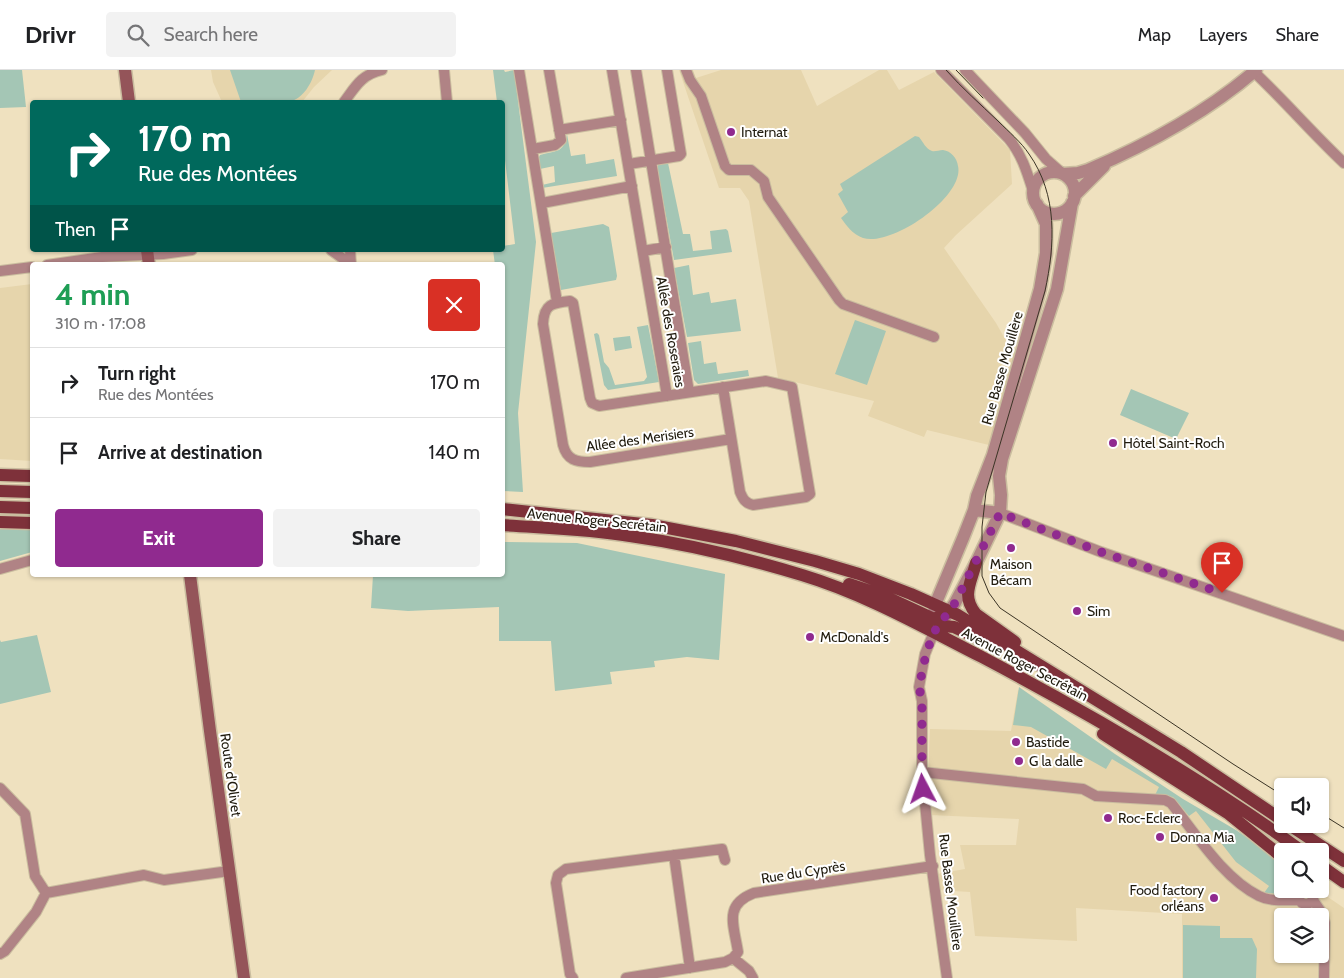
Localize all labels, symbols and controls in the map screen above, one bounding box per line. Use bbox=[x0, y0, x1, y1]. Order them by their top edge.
search box bbox=[106, 12, 456, 57]
text: Drivr bbox=[25, 20, 76, 49]
icon: search bbox=[124, 21, 152, 49]
text: Search here bbox=[164, 23, 258, 46]
text: Map bbox=[1138, 24, 1171, 46]
text: Layers bbox=[1199, 24, 1248, 46]
text: Share bbox=[1276, 24, 1319, 46]
text: 170 m bbox=[138, 117, 231, 160]
icon: right bbox=[55, 120, 120, 185]
place label: Internat bbox=[741, 123, 788, 141]
marker: Internat bbox=[725, 126, 737, 138]
text: Rue des Montées bbox=[138, 160, 297, 187]
icon: arrive bbox=[106, 215, 134, 243]
text: Then bbox=[55, 218, 96, 241]
street label: Allée des Roseraies bbox=[652, 275, 690, 389]
text: 4 min bbox=[55, 276, 130, 313]
button: close bbox=[428, 279, 480, 331]
street label: Rue Basse Mouillère bbox=[977, 309, 1027, 427]
text: 310 m · 17:08 bbox=[55, 314, 146, 333]
text: Turn right bbox=[98, 362, 176, 385]
icon: right bbox=[55, 369, 83, 397]
text: 170 m bbox=[430, 371, 480, 394]
text: Rue des Montées bbox=[98, 385, 214, 404]
street label: Allée des Merisiers bbox=[585, 423, 695, 455]
place label: Hôtel Saint-Roch bbox=[1123, 434, 1225, 452]
marker: Hôtel Saint-Roch bbox=[1107, 437, 1119, 449]
icon: arrive bbox=[55, 439, 83, 467]
text: Arrive at destination bbox=[98, 441, 262, 464]
text: 140 m bbox=[429, 441, 480, 464]
street label: Avenue Roger Secrétain bbox=[526, 504, 668, 536]
button: Exit bbox=[55, 509, 263, 567]
button: Share bbox=[273, 509, 480, 567]
marker: Maison Bécam bbox=[1005, 542, 1017, 554]
pin bbox=[1201, 542, 1243, 593]
icon: arrive bbox=[1208, 549, 1236, 577]
place label: Maison Bécam bbox=[990, 555, 1032, 589]
place label: Sim bbox=[1087, 602, 1110, 620]
marker: Sim bbox=[1071, 605, 1083, 617]
street label: Avenue Roger Secrétain bbox=[959, 623, 1091, 705]
place label: McDonald's bbox=[820, 628, 889, 646]
marker: McDonald's bbox=[804, 631, 816, 643]
street label: Route d'Olivet bbox=[216, 732, 246, 818]
place label: Bastide bbox=[1026, 733, 1070, 751]
marker: Bastide bbox=[1010, 736, 1022, 748]
place label: G la dalle bbox=[1029, 752, 1083, 770]
marker: G la dalle bbox=[1013, 755, 1025, 767]
position arrow bbox=[896, 762, 948, 814]
map controls bbox=[1274, 778, 1329, 963]
button: sound bbox=[1274, 778, 1329, 833]
place label: Roc-Eclerc bbox=[1118, 809, 1181, 827]
marker: Roc-Eclerc bbox=[1102, 812, 1114, 824]
place label: Donna Mia bbox=[1170, 828, 1235, 846]
marker: Donna Mia bbox=[1154, 831, 1166, 843]
street label: Rue Basse Mouillère bbox=[935, 833, 967, 951]
button: search bbox=[1274, 843, 1329, 898]
street label: Rue du Cyprès bbox=[760, 856, 846, 888]
place label: Food factory orléans bbox=[1129, 881, 1204, 915]
marker: Food factory orléans bbox=[1208, 892, 1220, 904]
button: layers bbox=[1274, 908, 1329, 963]

